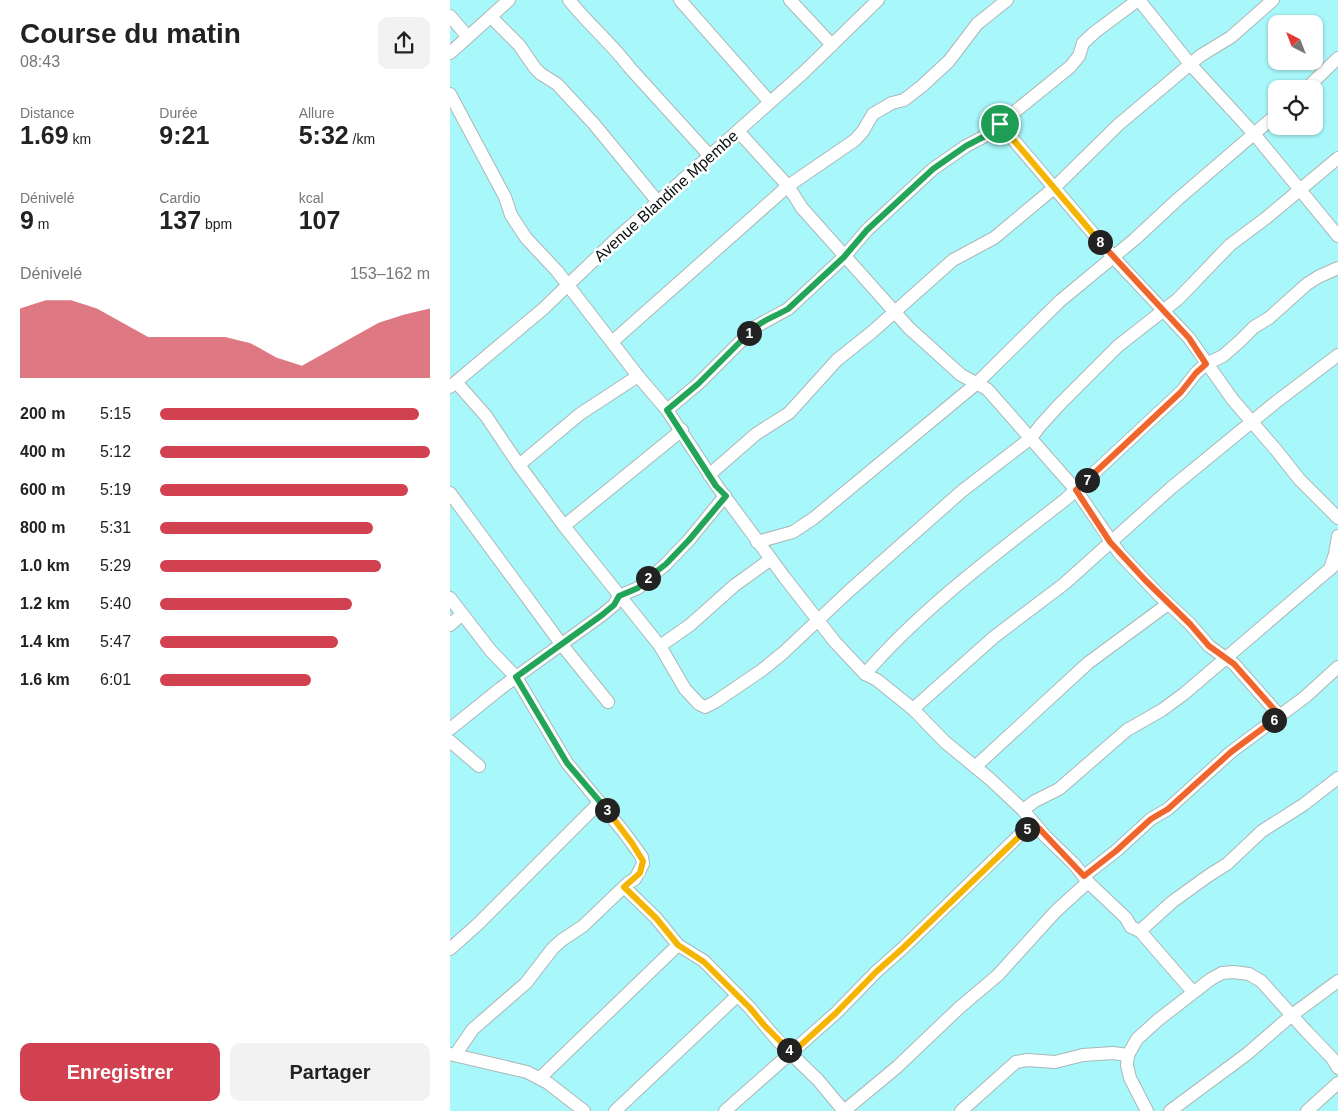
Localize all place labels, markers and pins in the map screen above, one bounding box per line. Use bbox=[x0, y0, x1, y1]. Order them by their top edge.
pin bbox=[979, 103, 1021, 145]
pin: 8 bbox=[1088, 230, 1112, 254]
pin: 1 bbox=[736, 320, 762, 346]
pin: 7 bbox=[1074, 468, 1100, 492]
pin: 2 bbox=[636, 566, 660, 590]
pin: 6 bbox=[1262, 708, 1286, 732]
pin: 3 bbox=[594, 798, 620, 822]
pin: 5 bbox=[1014, 816, 1040, 842]
pin: 4 bbox=[776, 1038, 802, 1062]

